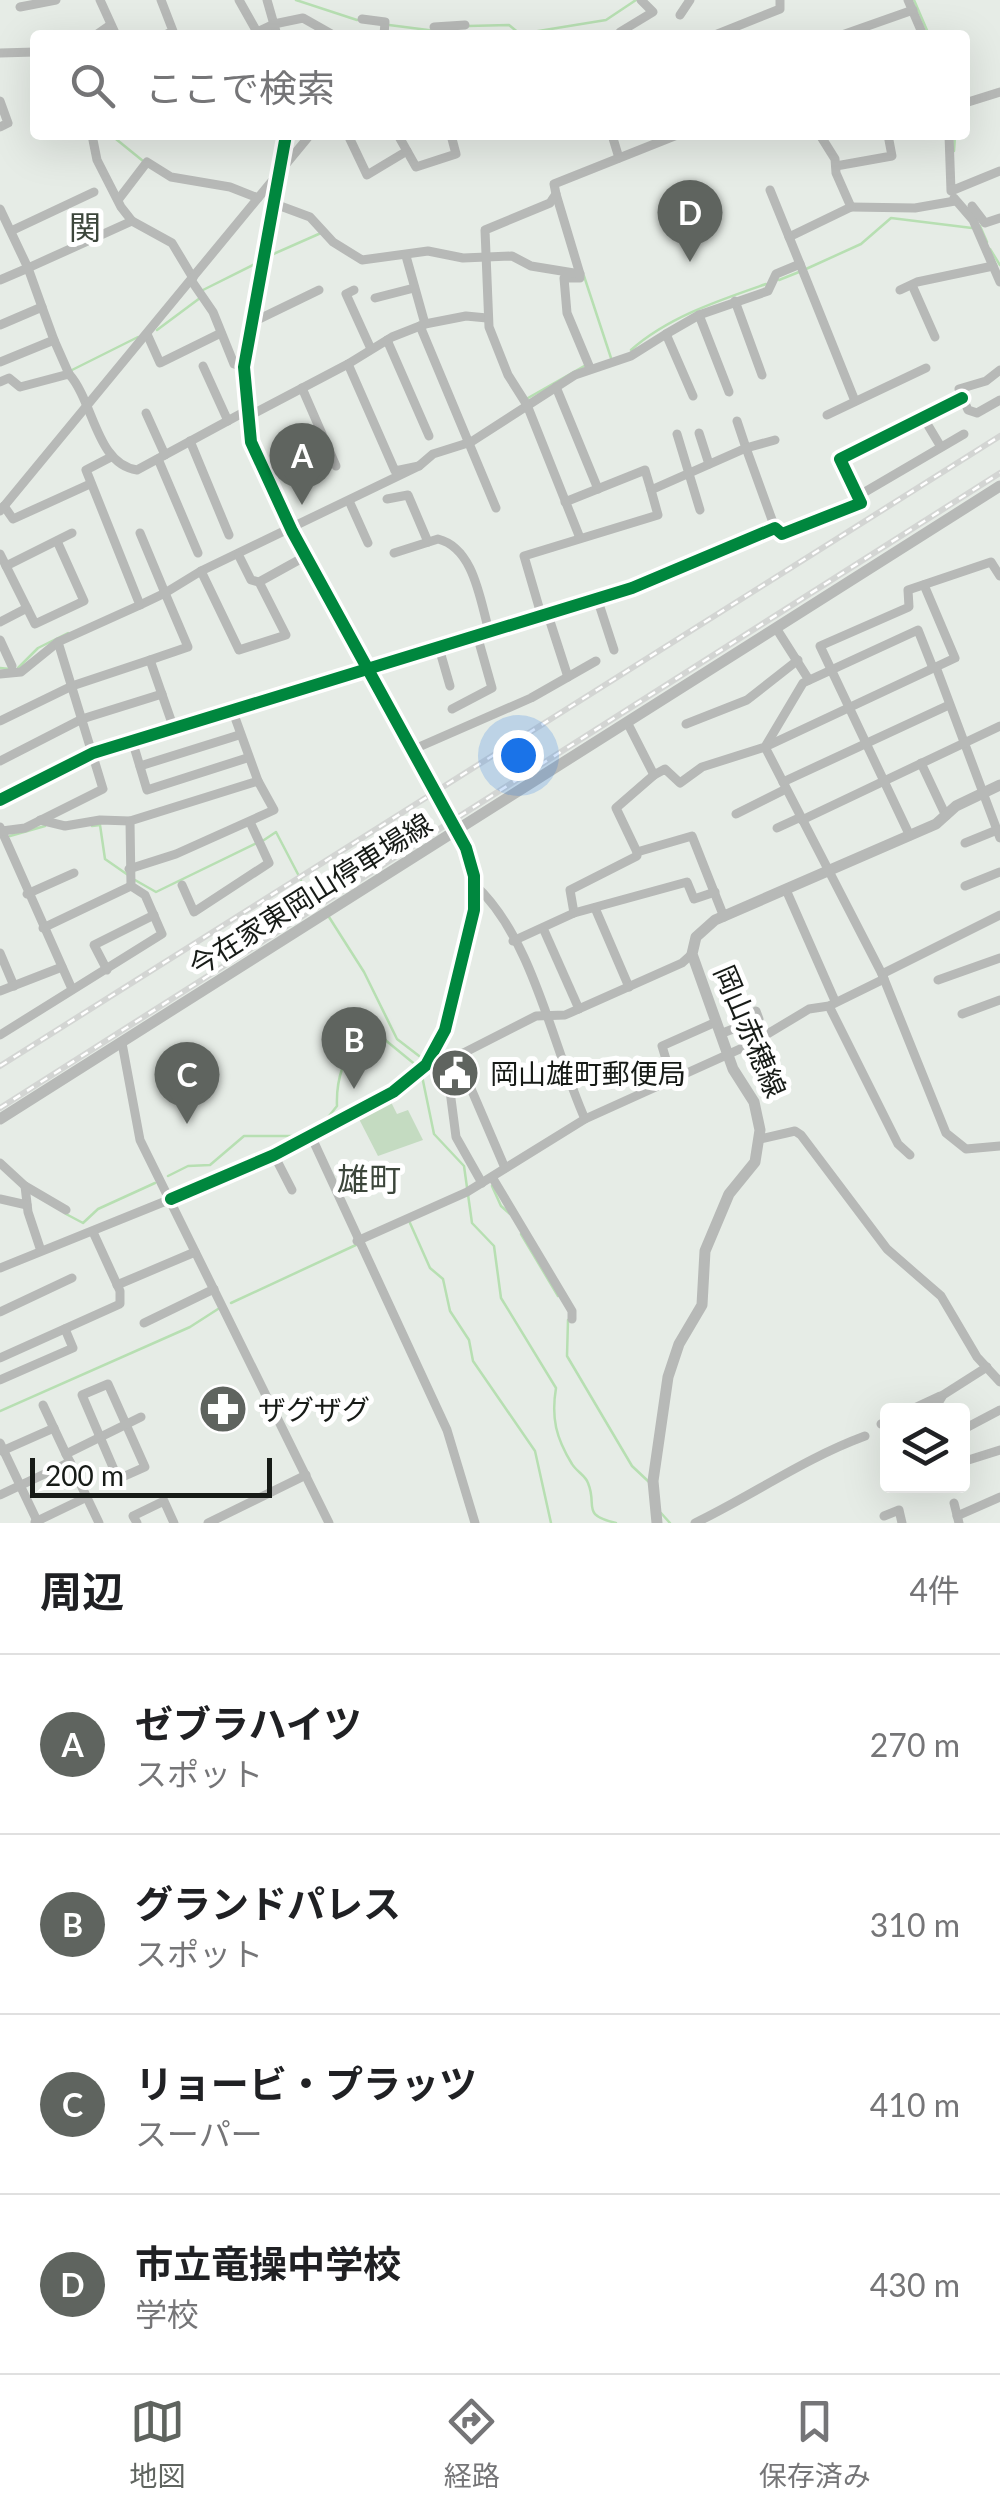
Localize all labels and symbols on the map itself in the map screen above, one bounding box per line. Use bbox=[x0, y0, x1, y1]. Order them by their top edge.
pin: D bbox=[658, 180, 722, 262]
district label: 関 bbox=[69, 207, 101, 246]
pin: A bbox=[270, 422, 334, 505]
your location bbox=[493, 730, 544, 781]
street label: 今在家東岡山停車場線 bbox=[182, 805, 438, 983]
street label: 岡山赤穂線 bbox=[708, 960, 794, 1102]
pin: B bbox=[322, 1006, 386, 1089]
pin: C bbox=[154, 1042, 220, 1124]
public building icon: 岡山雄町郵便局 bbox=[429, 1047, 481, 1099]
place label: 岡山雄町郵便局 bbox=[490, 1056, 686, 1090]
district label: 雄町 bbox=[337, 1159, 401, 1198]
pharmacy icon: ザグザグ bbox=[197, 1383, 249, 1435]
place label: ザグザグ bbox=[258, 1392, 370, 1426]
scale bar bbox=[30, 1453, 272, 1498]

